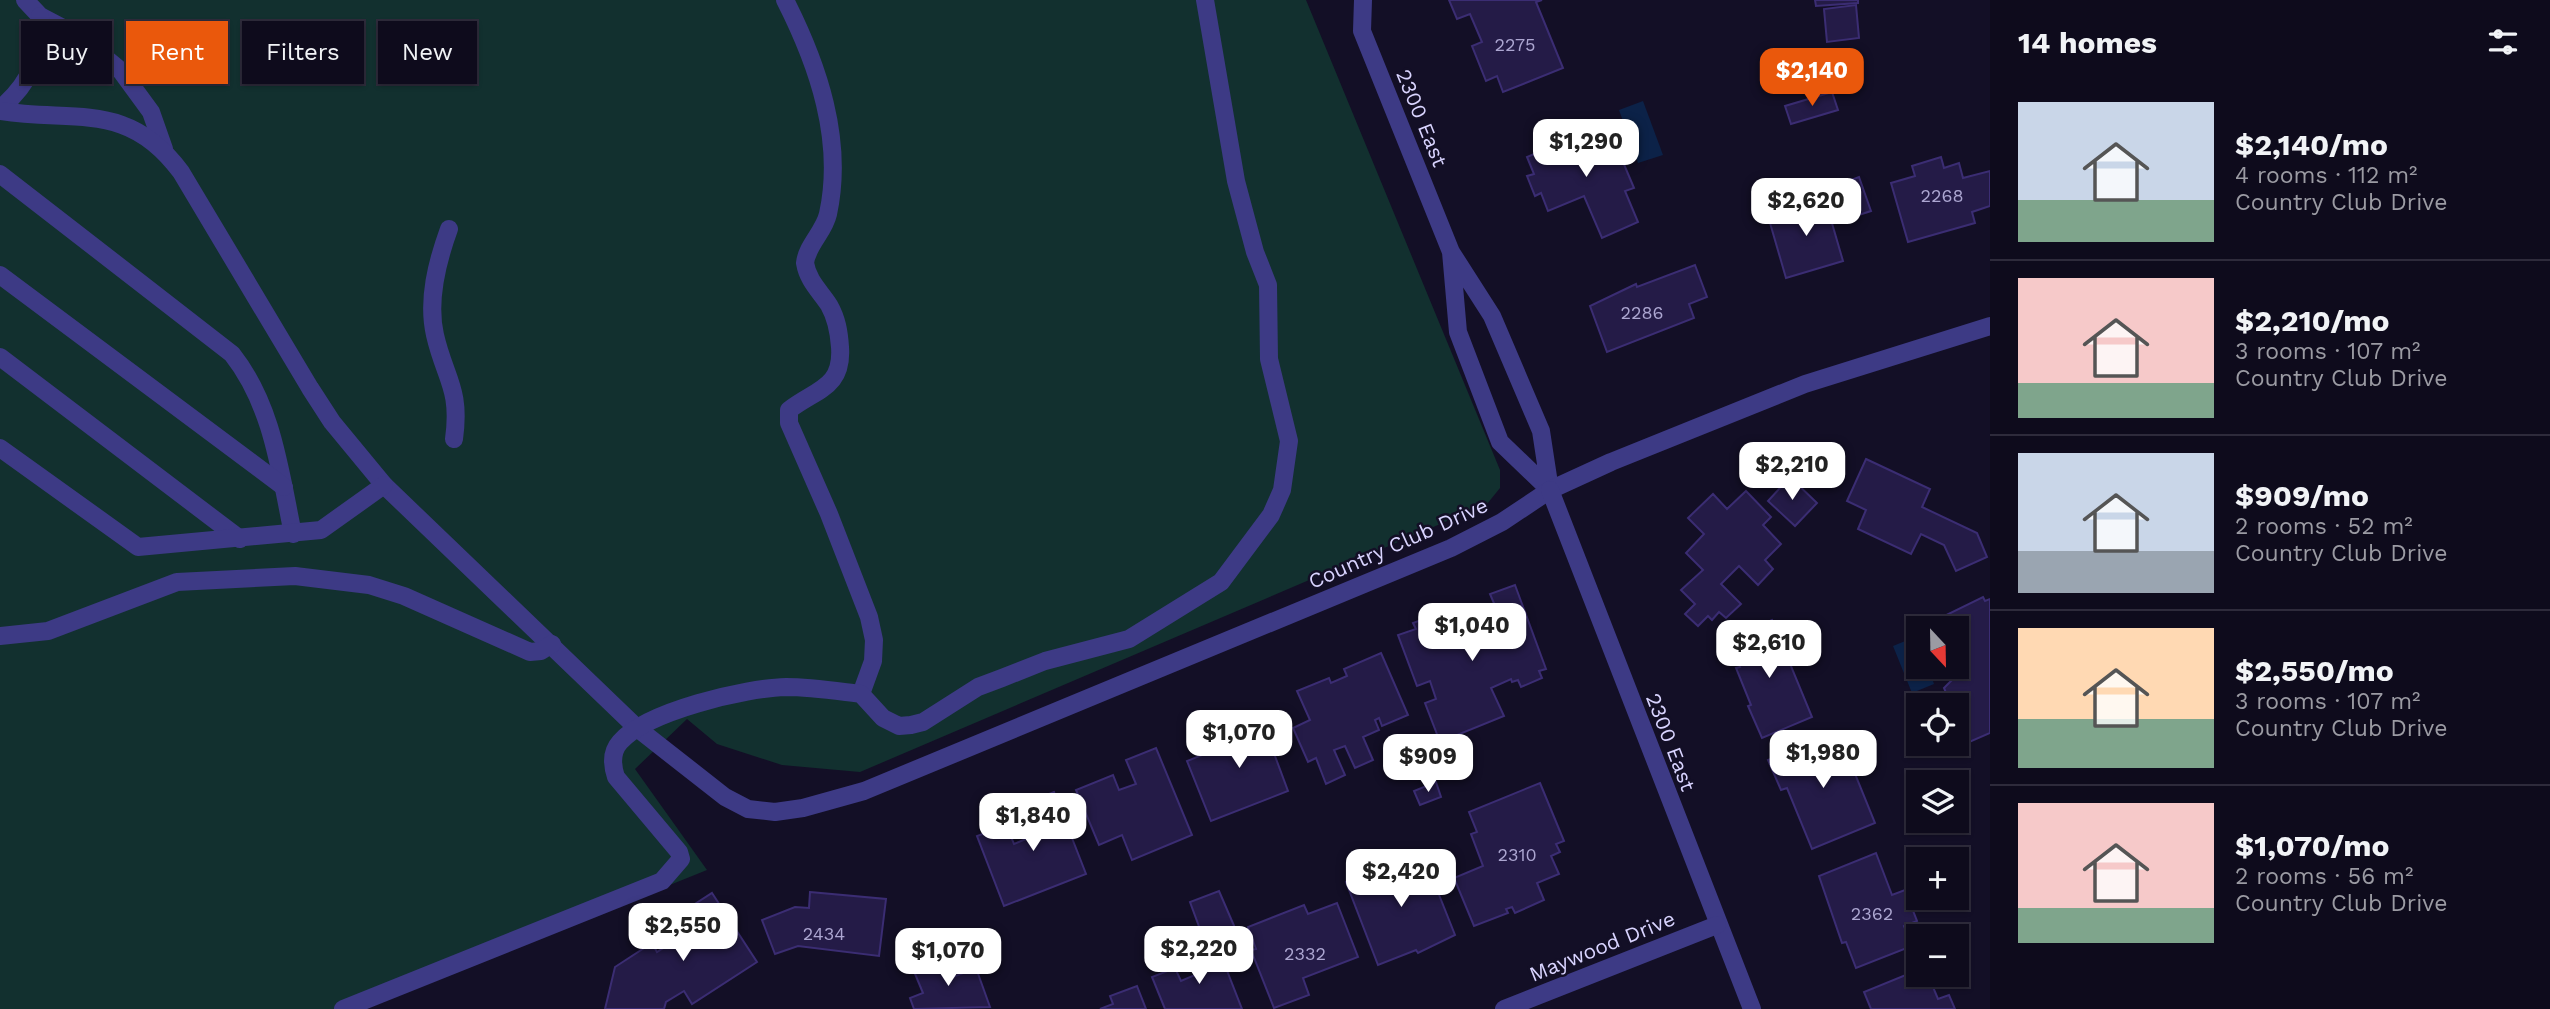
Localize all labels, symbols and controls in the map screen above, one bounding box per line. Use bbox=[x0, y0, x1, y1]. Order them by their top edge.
chip: Buy bbox=[21, 21, 112, 84]
chip: Rent bbox=[126, 21, 228, 84]
chip: Filters bbox=[242, 21, 364, 84]
chip: New bbox=[378, 21, 477, 84]
icon: filters bbox=[2484, 23, 2522, 61]
text: 14 homes bbox=[2018, 25, 2157, 60]
house number: 2275 bbox=[1494, 34, 1536, 55]
pin: $2,140 bbox=[1755, 48, 1869, 108]
text: $2,140 bbox=[1776, 57, 1848, 84]
street label: 2300 East bbox=[1391, 66, 1453, 171]
pin: $1,290 bbox=[1529, 120, 1643, 179]
text: $2,140/mo bbox=[2235, 127, 2388, 162]
text: $1,290 bbox=[1549, 128, 1623, 155]
icon: home bbox=[2074, 130, 2158, 214]
text: 4 rooms · 112 m² bbox=[2235, 162, 2417, 189]
pin: $2,620 bbox=[1749, 178, 1863, 238]
house number: 2268 bbox=[1920, 185, 1964, 206]
text: $2,620 bbox=[1767, 187, 1845, 214]
text: Country Club Drive bbox=[2235, 189, 2447, 216]
house number: 2286 bbox=[1620, 302, 1664, 323]
text: $2,210/mo bbox=[2235, 303, 2389, 338]
icon: home bbox=[2074, 306, 2158, 390]
text: 3 rooms · 107 m² bbox=[2235, 338, 2421, 365]
text: Country Club Drive bbox=[2235, 365, 2447, 392]
pin: $2,210 bbox=[1735, 442, 1849, 502]
text: $2,210 bbox=[1755, 451, 1829, 478]
text: $909/mo bbox=[2235, 478, 2369, 513]
icon: home bbox=[2074, 481, 2158, 565]
street label: Country Club Drive bbox=[1304, 492, 1492, 594]
text: 2 rooms · 52 m² bbox=[2235, 513, 2413, 540]
text: Country Club Drive bbox=[2235, 540, 2447, 567]
pin: $1,040 bbox=[1415, 604, 1529, 663]
text: $1,040 bbox=[1434, 612, 1510, 639]
north arrow bbox=[1906, 616, 1969, 679]
map controls bbox=[1906, 616, 1969, 987]
pin: $2,610 bbox=[1712, 620, 1826, 680]
text: $2,610 bbox=[1732, 629, 1806, 656]
text: $2,550/mo bbox=[2235, 653, 2394, 688]
icon: home bbox=[2074, 656, 2158, 740]
text: 3 rooms · 107 m² bbox=[2235, 688, 2421, 715]
street label: 2300 East bbox=[1641, 689, 1701, 795]
button: locate bbox=[1906, 693, 1969, 756]
pin: $1,070 bbox=[1182, 710, 1296, 770]
text: Country Club Drive bbox=[2235, 715, 2447, 742]
text: $1,070 bbox=[1202, 719, 1276, 746]
pin: $1,980 bbox=[1766, 730, 1880, 790]
pin: $909 bbox=[1387, 734, 1469, 794]
text: $1,980 bbox=[1786, 739, 1860, 766]
text: $909 bbox=[1399, 743, 1457, 770]
button: layers bbox=[1906, 770, 1969, 833]
pin: $1,840 bbox=[976, 794, 1090, 853]
text: $1,840 bbox=[995, 802, 1071, 829]
text: $1,070/mo bbox=[2235, 828, 2389, 863]
icon: home bbox=[2074, 831, 2158, 915]
house number: 2310 bbox=[1497, 844, 1537, 865]
button: + bbox=[1906, 847, 1969, 910]
pin: $2,420 bbox=[1344, 850, 1458, 909]
text: $2,420 bbox=[1362, 858, 1440, 885]
text: 2 rooms · 56 m² bbox=[2235, 863, 2413, 890]
text: Country Club Drive bbox=[2235, 890, 2447, 917]
house number: 2362 bbox=[1851, 903, 1893, 924]
pin: $2,550 bbox=[626, 904, 740, 963]
street label: Maywood Drive bbox=[1526, 905, 1678, 987]
text: $2,550 bbox=[645, 912, 721, 939]
house number: 2434 bbox=[803, 923, 845, 944]
button: − bbox=[1906, 924, 1969, 987]
pin: $2,220 bbox=[1142, 926, 1256, 986]
pin: $1,070 bbox=[891, 928, 1005, 988]
text: $2,220 bbox=[1160, 935, 1238, 962]
text: $1,070 bbox=[911, 937, 985, 964]
house number: 2332 bbox=[1284, 943, 1326, 964]

